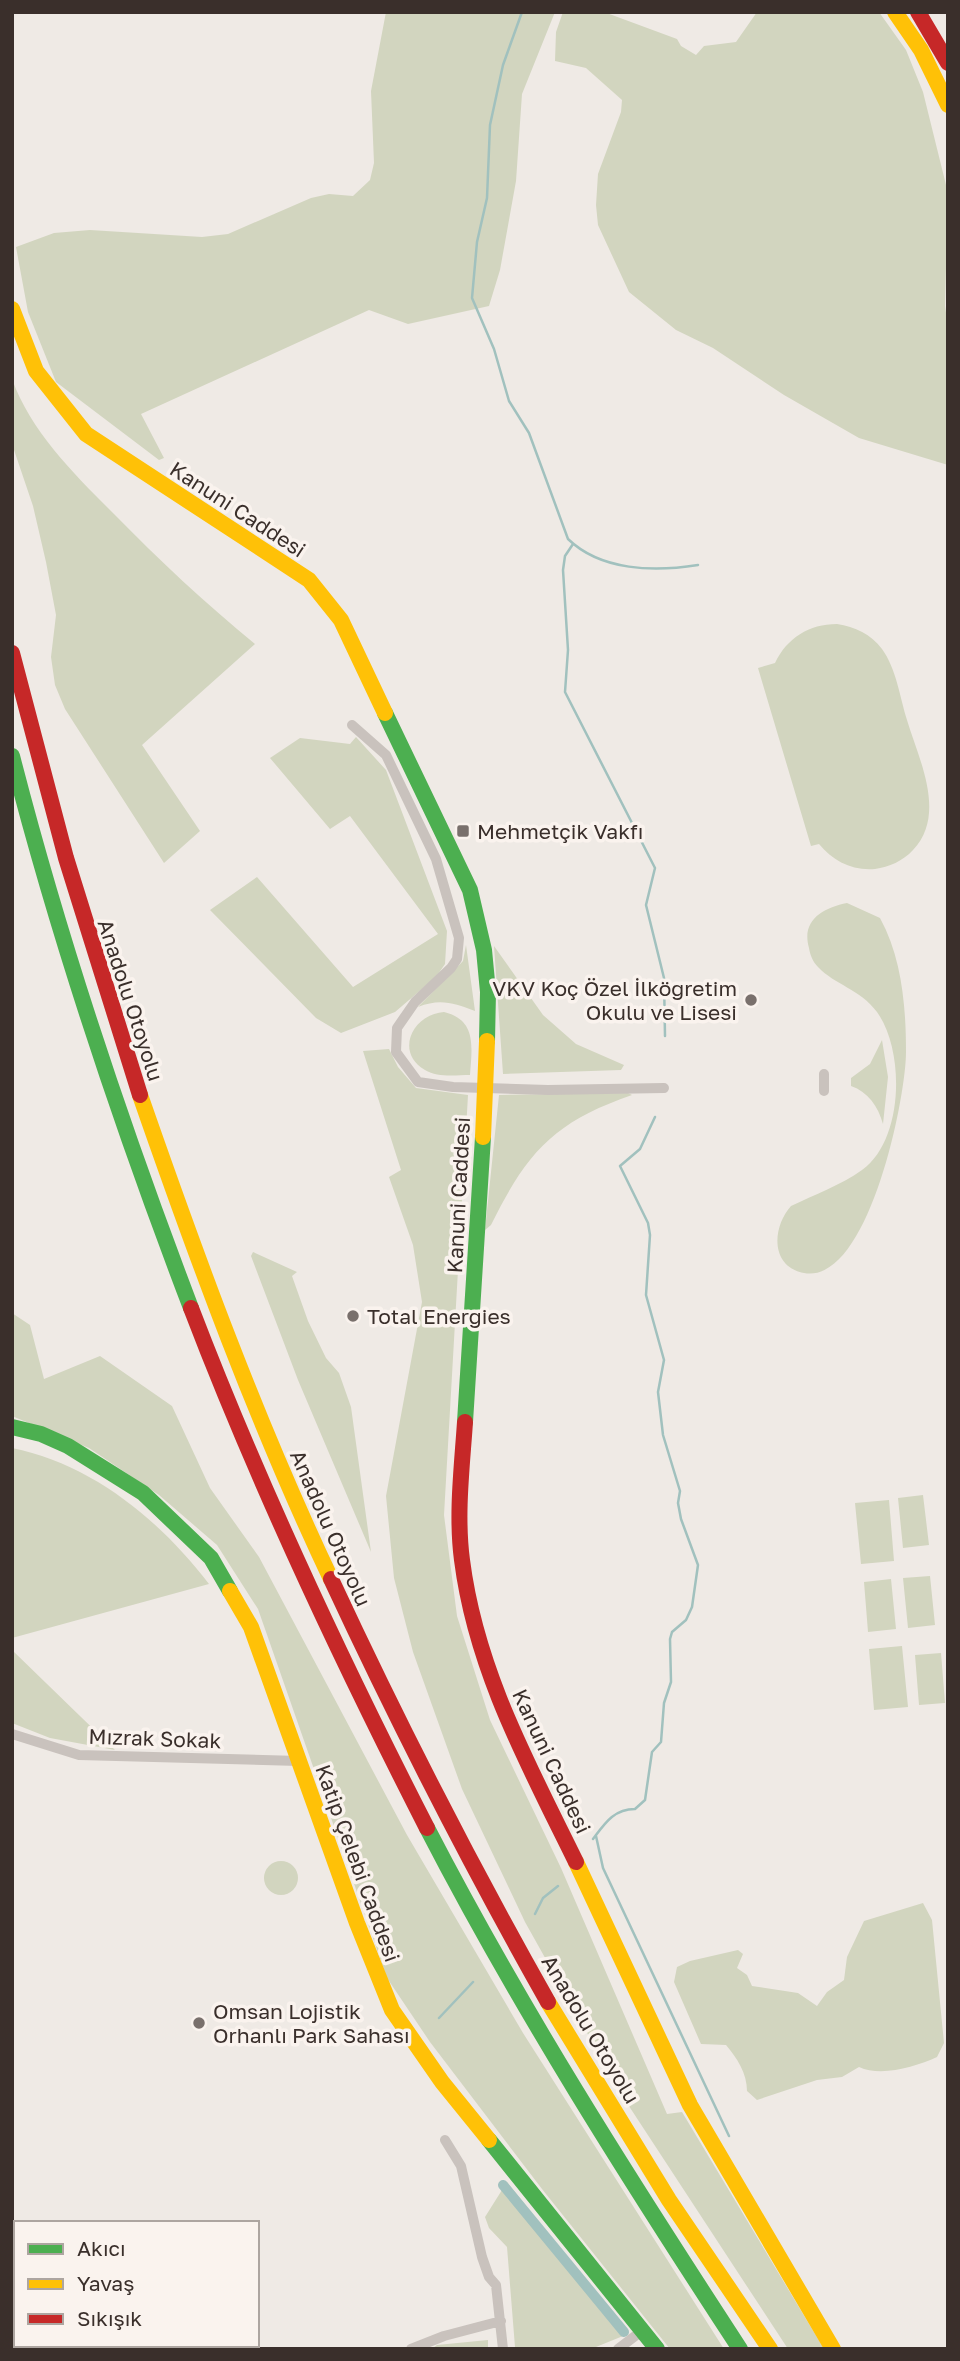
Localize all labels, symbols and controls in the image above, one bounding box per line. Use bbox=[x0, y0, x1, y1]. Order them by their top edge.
street label: Kanuni Caddesi bbox=[165, 455, 311, 563]
place label: Mehmetçik Vakfı bbox=[477, 818, 643, 844]
marker: Mehmetçik Vakfı bbox=[455, 823, 471, 839]
street label: Anadolu Otoyolu bbox=[93, 916, 169, 1084]
place label: VKV Koç Özel İlköğretim Okulu ve Lisesi bbox=[492, 975, 737, 1025]
marker: VKV Koç Özel İlköğretim Okulu ve Lisesi bbox=[743, 992, 759, 1008]
street label: Kanuni Caddesi bbox=[441, 1116, 475, 1274]
place label: Total Energies bbox=[367, 1303, 511, 1329]
marker: Total Energies bbox=[345, 1308, 361, 1324]
street label: Anadolu Otoyolu bbox=[285, 1446, 377, 1610]
street label: Kanuni Caddesi bbox=[507, 1685, 597, 1837]
street label: Mızrak Sokak bbox=[88, 1723, 222, 1753]
street label: Katip Çelebi Caddesi bbox=[310, 1761, 406, 1965]
street label: Anadolu Otoyolu bbox=[536, 1950, 646, 2108]
place label: Omsan Lojistik Orhanlı Park Sahası bbox=[213, 1998, 410, 2048]
marker: Omsan Lojistik Orhanlı Park Sahası bbox=[191, 2015, 207, 2031]
legend bbox=[14, 2221, 259, 2347]
text: Akıcı bbox=[77, 2235, 126, 2261]
text: Yavaş bbox=[77, 2270, 134, 2296]
text: Sıkışık bbox=[77, 2305, 142, 2331]

